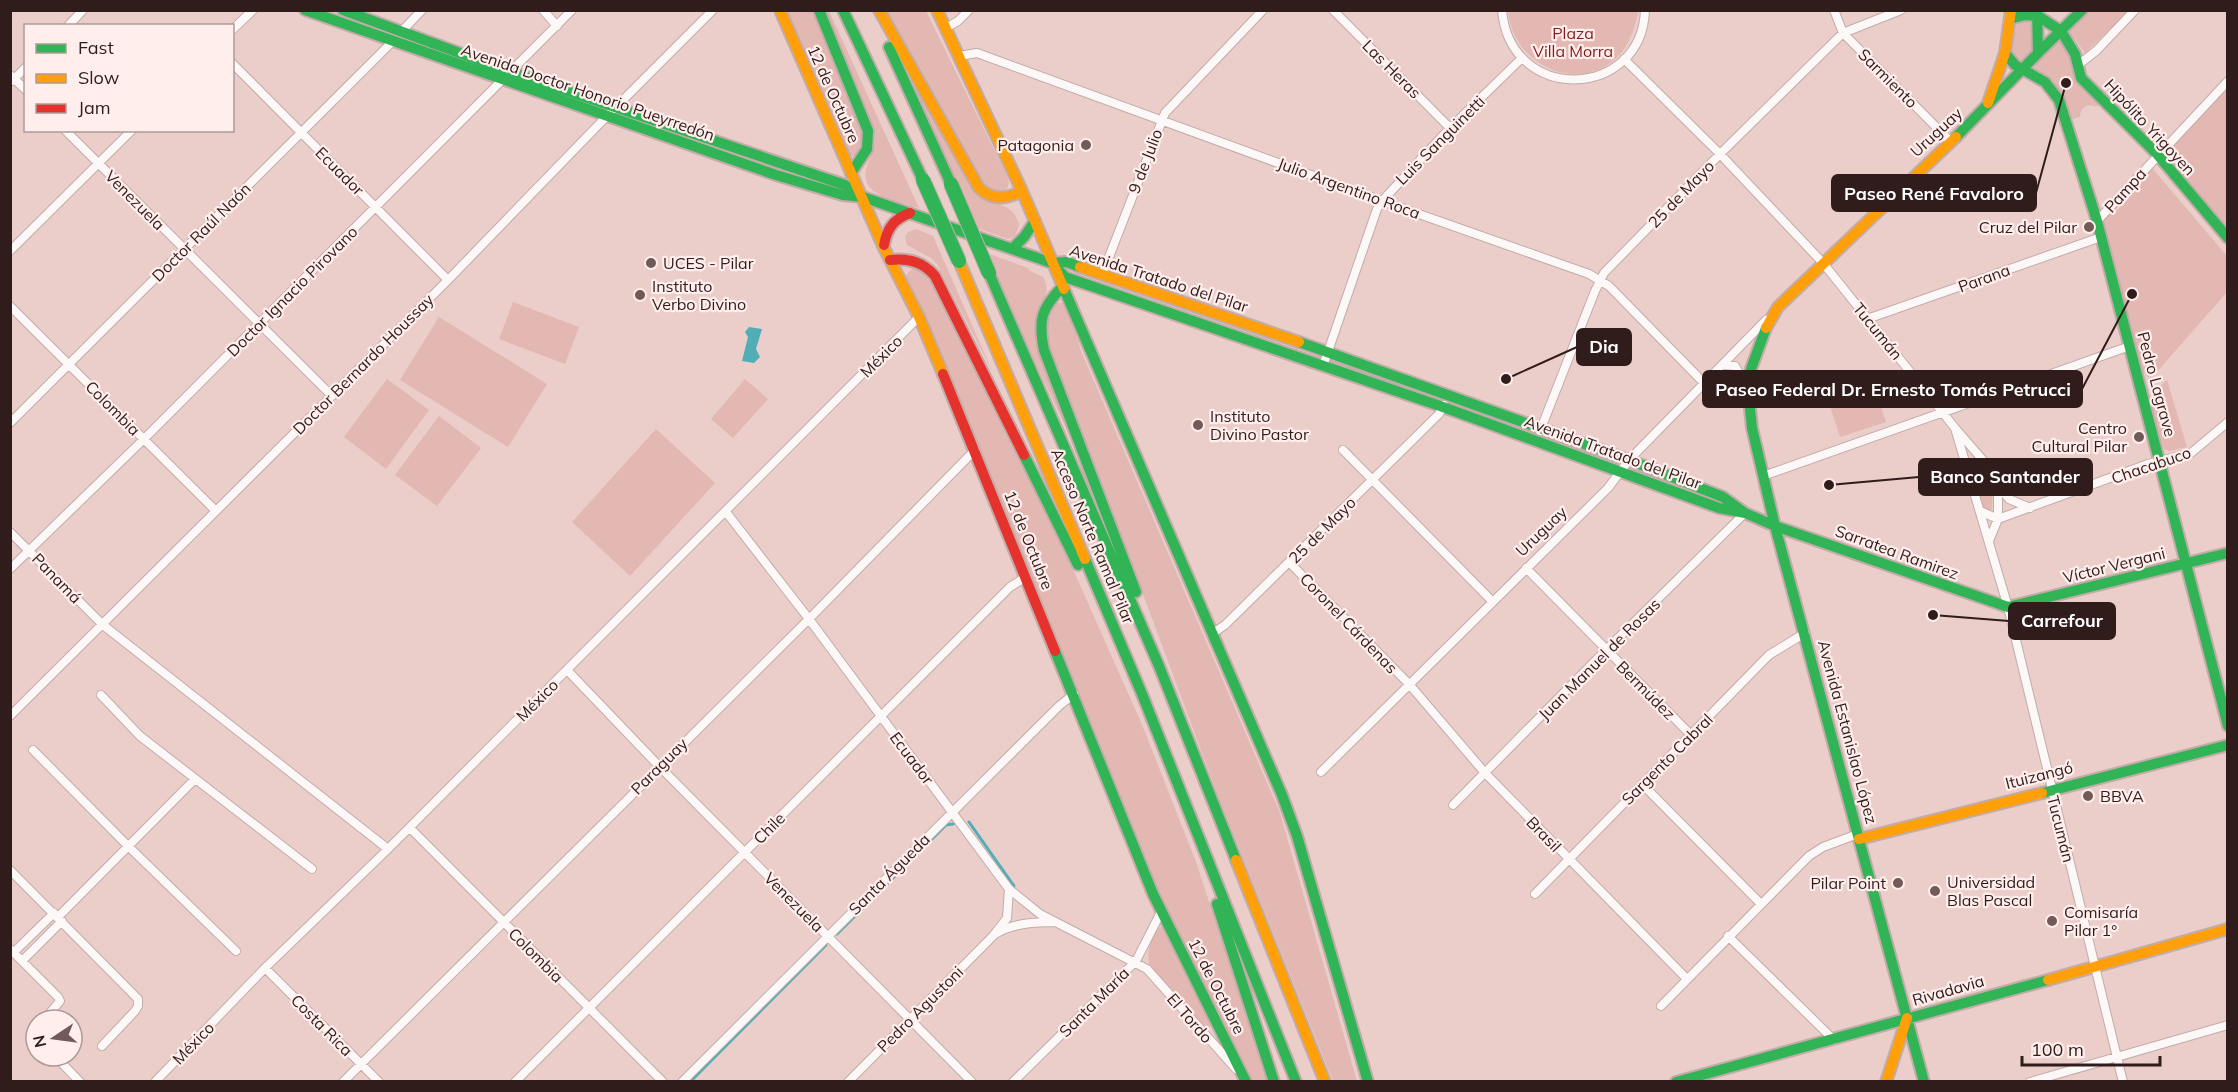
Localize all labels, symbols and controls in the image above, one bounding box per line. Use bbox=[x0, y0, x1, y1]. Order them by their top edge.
park label: Plaza Villa Morra bbox=[1533, 23, 1613, 61]
legend bbox=[24, 24, 234, 132]
text: Fast bbox=[78, 36, 114, 59]
street label: Las Heras bbox=[1359, 36, 1426, 103]
street label: Avenida Doctor Honorio Pueyrredón bbox=[459, 39, 717, 145]
street label: 12 de Octubre bbox=[804, 42, 864, 146]
street label: Sarmiento bbox=[1854, 44, 1922, 112]
text: Slow bbox=[78, 66, 120, 89]
street label: Hipólito Yrigoyen bbox=[2100, 75, 2200, 179]
street label: Luis Sanguinetti bbox=[1391, 91, 1489, 189]
text: Jam bbox=[78, 96, 111, 119]
street label: Uruguay bbox=[1906, 103, 1966, 161]
street label: 9 de Julio bbox=[1124, 126, 1166, 196]
place label: Patagonia bbox=[998, 135, 1074, 155]
marker: Patagonia bbox=[1079, 138, 1093, 152]
street label: Ecuador bbox=[311, 142, 369, 200]
street label: Julio Argentino Roca bbox=[1275, 153, 1423, 223]
street label: 25 de Mayo bbox=[1644, 156, 1718, 232]
street label: Pampa bbox=[2100, 164, 2150, 216]
street label: Venezuela bbox=[101, 166, 169, 234]
callout: Paseo René Favaloro bbox=[1832, 175, 2036, 211]
street label: Doctor Raúl Naón bbox=[147, 178, 255, 286]
text: Paseo René Favaloro bbox=[1844, 182, 2024, 205]
place label: Cruz del Pilar bbox=[1979, 217, 2077, 237]
marker: Cruz del Pilar bbox=[2082, 220, 2096, 234]
street label: Doctor Ignacio Pirovano bbox=[222, 221, 362, 361]
street label: Avenida Tratado del Pilar bbox=[1067, 240, 1251, 316]
place label: UCES - Pilar bbox=[663, 253, 754, 273]
marker: UCES - Pilar bbox=[644, 256, 658, 270]
street label: Parana bbox=[1955, 259, 2013, 297]
place label: Instituto Verbo Divino bbox=[652, 276, 746, 314]
marker: Instituto Verbo Divino bbox=[633, 288, 647, 302]
street label: Doctor Bernardo Houssay bbox=[288, 289, 438, 439]
street label: Tucumán bbox=[1849, 298, 1907, 364]
callout: Dia bbox=[1577, 329, 1631, 365]
street label: Pedro Lagrave bbox=[2133, 329, 2181, 439]
street label: México bbox=[856, 331, 906, 381]
text: Dia bbox=[1589, 335, 1619, 358]
callout: Paseo Federal Dr. Ernesto Tomás Petrucci bbox=[1703, 371, 2082, 407]
street label: Colombia bbox=[81, 376, 145, 440]
text: Paseo Federal Dr. Ernesto Tomás Petrucci bbox=[1715, 378, 2071, 401]
place label: Instituto Divino Pastor bbox=[1210, 406, 1309, 444]
street label: Avenida Tratado del Pilar bbox=[1522, 411, 1704, 493]
marker: Instituto Divino Pastor bbox=[1191, 418, 1205, 432]
place label: Centro Cultural Pilar bbox=[2032, 418, 2127, 456]
marker: Centro Cultural Pilar bbox=[2132, 430, 2146, 444]
street label: Chacabuco bbox=[2108, 442, 2194, 488]
street label: Acceso Norte Ramal Pilar bbox=[1047, 445, 1139, 627]
callout: Banco Santander bbox=[1919, 459, 2092, 495]
text: Banco Santander bbox=[1930, 465, 2081, 488]
street label: 12 de Octubre bbox=[1000, 488, 1058, 592]
street label: 25 de Mayo bbox=[1284, 492, 1360, 568]
street label: Uruguay bbox=[1511, 501, 1571, 560]
street label: Sarratea Ramirez bbox=[1833, 520, 1961, 584]
street label: Víctor Vergani bbox=[2061, 543, 2167, 587]
street label: Panamá bbox=[28, 549, 86, 607]
street label: Coronel Cárdenas bbox=[1296, 569, 1402, 677]
street label: Juan Manuel de Rosas bbox=[1534, 594, 1664, 724]
callout: Carrefour bbox=[2009, 603, 2115, 639]
text: Carrefour bbox=[2021, 609, 2104, 632]
street label: Avenida Estanislao López bbox=[1814, 638, 1882, 826]
street label: Bermúdez bbox=[1612, 656, 1680, 724]
street label: México bbox=[512, 675, 562, 725]
street label: Sargento Cabral bbox=[1617, 709, 1717, 809]
street label: Ecuador bbox=[886, 728, 938, 788]
street label: Paraguay bbox=[627, 733, 692, 798]
street label: Ituizangó bbox=[2003, 757, 2075, 793]
place label: BBVA bbox=[2100, 786, 2144, 806]
marker: BBVA bbox=[2081, 789, 2095, 803]
street label: Tucumán bbox=[2043, 794, 2079, 864]
street label: Chile bbox=[749, 808, 789, 848]
street label: Brasil bbox=[1522, 812, 1566, 856]
street label: Santa Águeda bbox=[844, 829, 934, 919]
street label: Venezuela bbox=[760, 868, 828, 936]
place label: Universidad Blas Pascal bbox=[1947, 872, 2035, 910]
place label: Pilar Point bbox=[1810, 873, 1886, 893]
marker: Pilar Point bbox=[1891, 876, 1905, 890]
marker: Universidad Blas Pascal bbox=[1928, 884, 1942, 898]
place label: Comisaría Pilar 1° bbox=[2064, 902, 2138, 940]
marker: Comisaría Pilar 1° bbox=[2045, 914, 2059, 928]
street label: Colombia bbox=[504, 923, 568, 987]
street label: 12 de Octubre bbox=[1184, 935, 1250, 1037]
street label: Pedro Agustoni bbox=[873, 962, 967, 1056]
street label: Santa María bbox=[1055, 963, 1133, 1041]
street label: Rivadavia bbox=[1910, 970, 1986, 1010]
street label: El Tordo bbox=[1163, 989, 1217, 1047]
street label: Costa Rica bbox=[287, 990, 357, 1060]
north arrow bbox=[24, 1008, 84, 1068]
street label: México bbox=[168, 1017, 218, 1069]
scale bar bbox=[2022, 1029, 2160, 1067]
text: N bbox=[28, 1033, 50, 1050]
text: 100 m bbox=[2031, 1038, 2084, 1061]

